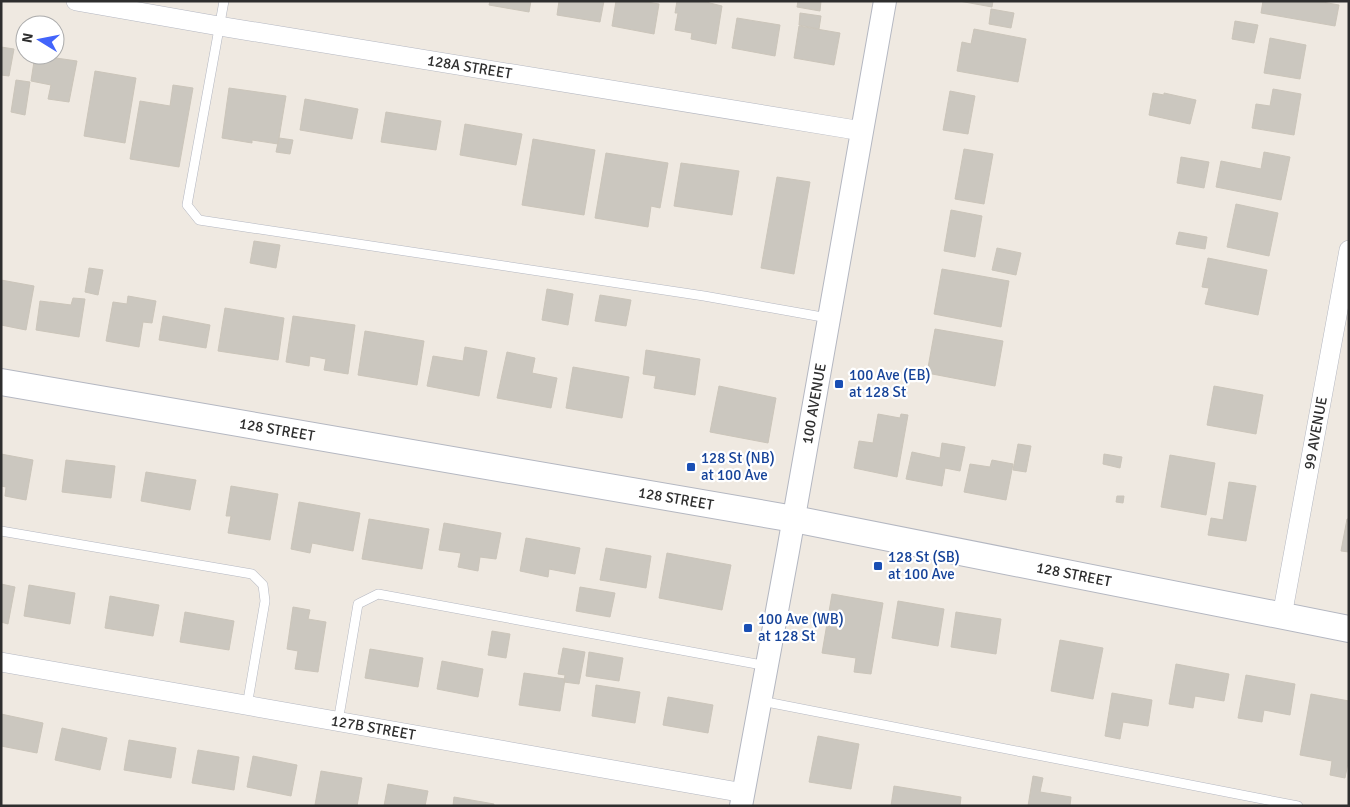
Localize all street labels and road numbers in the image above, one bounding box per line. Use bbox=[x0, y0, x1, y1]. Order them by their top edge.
street label: 128A STREET bbox=[426, 51, 514, 83]
street label: 100 AVENUE bbox=[798, 362, 830, 445]
street label: 99 AVENUE bbox=[1300, 395, 1331, 471]
street label: 128 STREET bbox=[238, 414, 317, 445]
street label: 128 STREET bbox=[637, 483, 716, 514]
street label: 128 STREET bbox=[1035, 558, 1114, 591]
street label: 127B STREET bbox=[330, 711, 417, 744]

